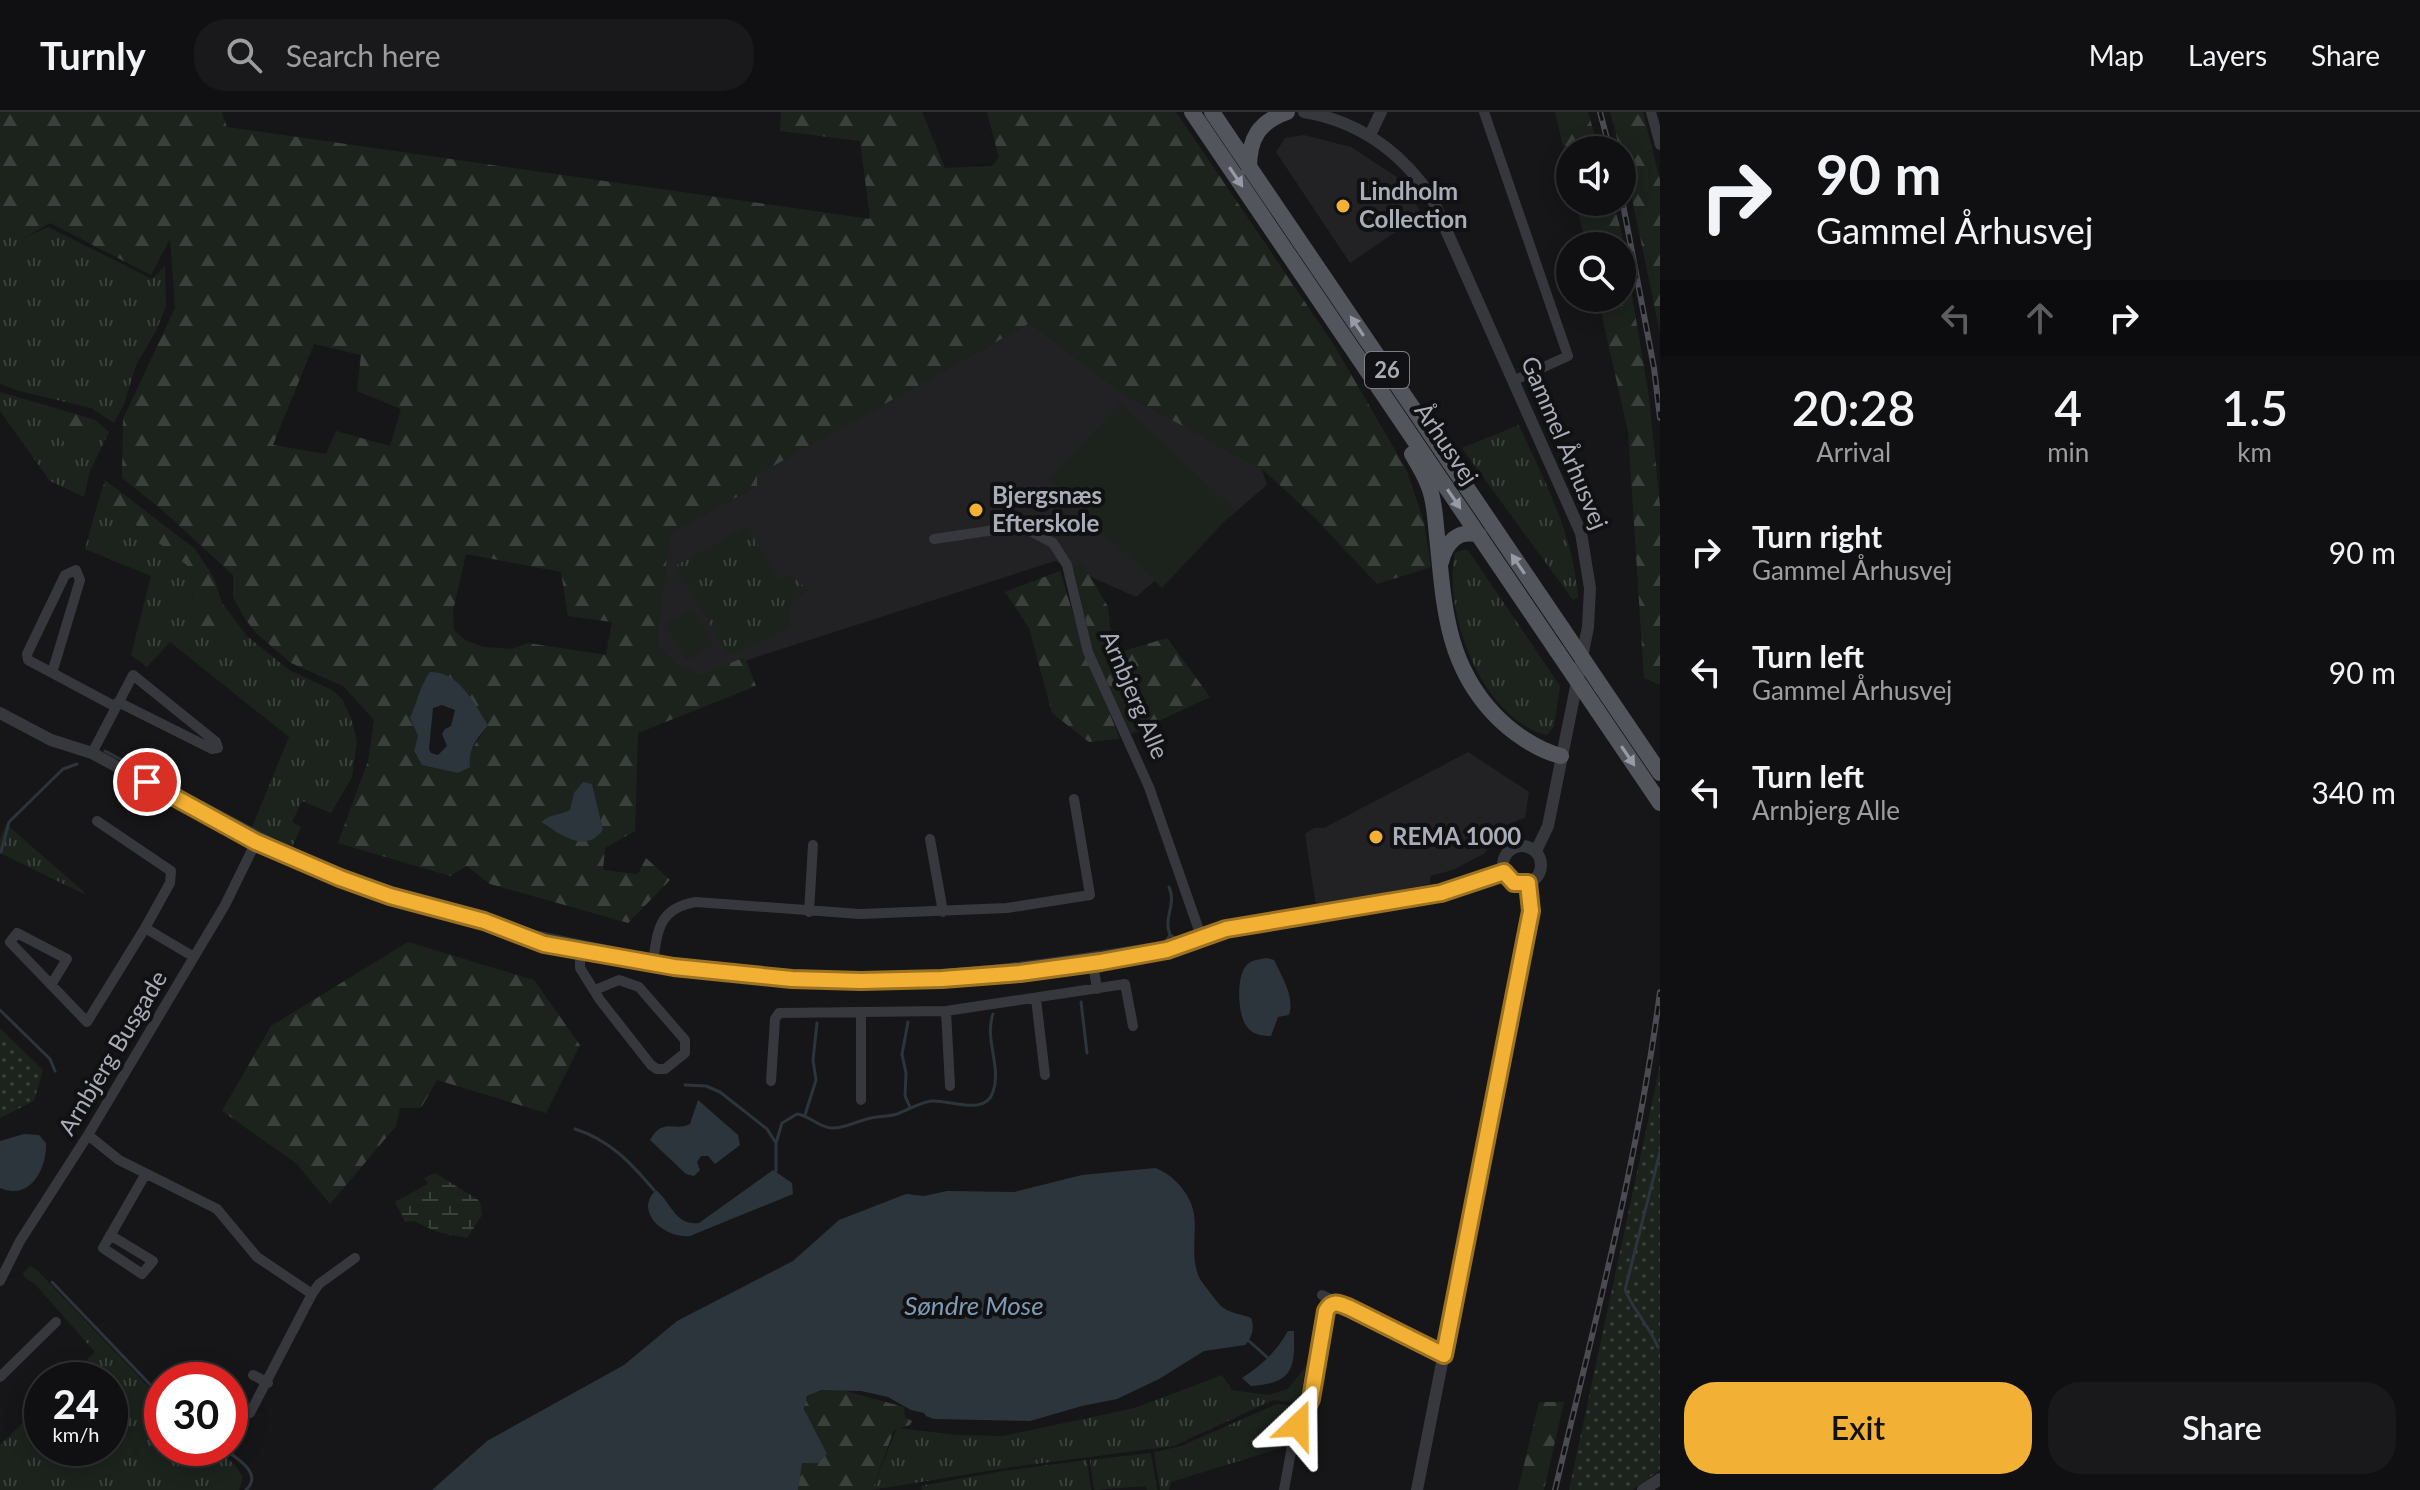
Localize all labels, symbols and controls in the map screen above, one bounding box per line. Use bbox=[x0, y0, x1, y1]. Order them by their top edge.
search box bbox=[194, 19, 754, 91]
text: Turnly bbox=[40, 32, 146, 78]
icon: search bbox=[222, 33, 266, 77]
text: Search here bbox=[286, 37, 441, 73]
text: Map bbox=[2089, 38, 2144, 72]
text: Layers bbox=[2188, 38, 2267, 72]
text: Share bbox=[2311, 38, 2380, 72]
map controls bbox=[1556, 136, 1636, 312]
button: sound bbox=[1556, 136, 1636, 216]
text: 90 m bbox=[1816, 140, 1941, 207]
icon: right bbox=[1684, 144, 1788, 248]
one-way arrow bbox=[1228, 166, 1243, 187]
place label: Lindholm Collection bbox=[1359, 176, 1468, 233]
marker: Lindholm Collection bbox=[1334, 197, 1352, 215]
text: Gammel Århusvej bbox=[1816, 208, 2093, 252]
button: search bbox=[1556, 232, 1636, 312]
icon: left bbox=[1934, 296, 1978, 340]
icon: ahead bbox=[2018, 296, 2062, 340]
icon: right bbox=[2102, 296, 2146, 340]
one-way arrow bbox=[1350, 315, 1365, 336]
road number: 26 bbox=[1365, 352, 1409, 388]
street label: Gammel Århusvej bbox=[1516, 352, 1615, 533]
text: 20:28 bbox=[1792, 379, 1915, 436]
text: 4 bbox=[2054, 379, 2082, 436]
text: 1.5 bbox=[2221, 379, 2288, 436]
street label: Århusvej bbox=[1409, 397, 1485, 490]
text: Arrival bbox=[1816, 436, 1891, 468]
text: min bbox=[2047, 436, 2089, 468]
text: km bbox=[2237, 436, 2272, 468]
place label: Bjergsnæs Efterskole bbox=[992, 480, 1102, 537]
one-way arrow bbox=[1446, 488, 1461, 509]
marker: Bjergsnæs Efterskole bbox=[967, 501, 985, 519]
text: Turn right bbox=[1752, 518, 1882, 554]
icon: right bbox=[1684, 530, 1728, 574]
text: 90 m bbox=[2329, 534, 2396, 570]
one-way arrow bbox=[1511, 553, 1526, 574]
text: Gammel Århusvej bbox=[1752, 554, 1952, 586]
street label: Arnbjerg Alle bbox=[1095, 626, 1175, 763]
text: Turn left bbox=[1752, 638, 1864, 674]
icon: left bbox=[1684, 650, 1728, 694]
text: 90 m bbox=[2329, 654, 2396, 690]
text: Gammel Århusvej bbox=[1752, 674, 1952, 706]
one-way arrow bbox=[1621, 745, 1635, 767]
pin bbox=[113, 748, 181, 816]
text: Turn left bbox=[1752, 758, 1864, 794]
icon: arrive bbox=[125, 760, 169, 804]
icon: left bbox=[1684, 770, 1728, 814]
text: 340 m bbox=[2311, 774, 2396, 810]
text: Arnbjerg Alle bbox=[1752, 794, 1900, 826]
place label: REMA 1000 bbox=[1392, 821, 1521, 850]
marker: REMA 1000 bbox=[1367, 828, 1385, 846]
street label: Arnbjerg Busgade bbox=[51, 965, 172, 1140]
water label: Søndre Mose bbox=[904, 1289, 1044, 1321]
speed limit sign: 30 bbox=[144, 1362, 248, 1466]
text: 24 bbox=[53, 1380, 99, 1428]
button: Exit bbox=[1684, 1382, 2032, 1474]
button: Share bbox=[2048, 1382, 2396, 1474]
position arrow bbox=[1256, 1383, 1340, 1467]
text: km/h bbox=[53, 1422, 99, 1446]

